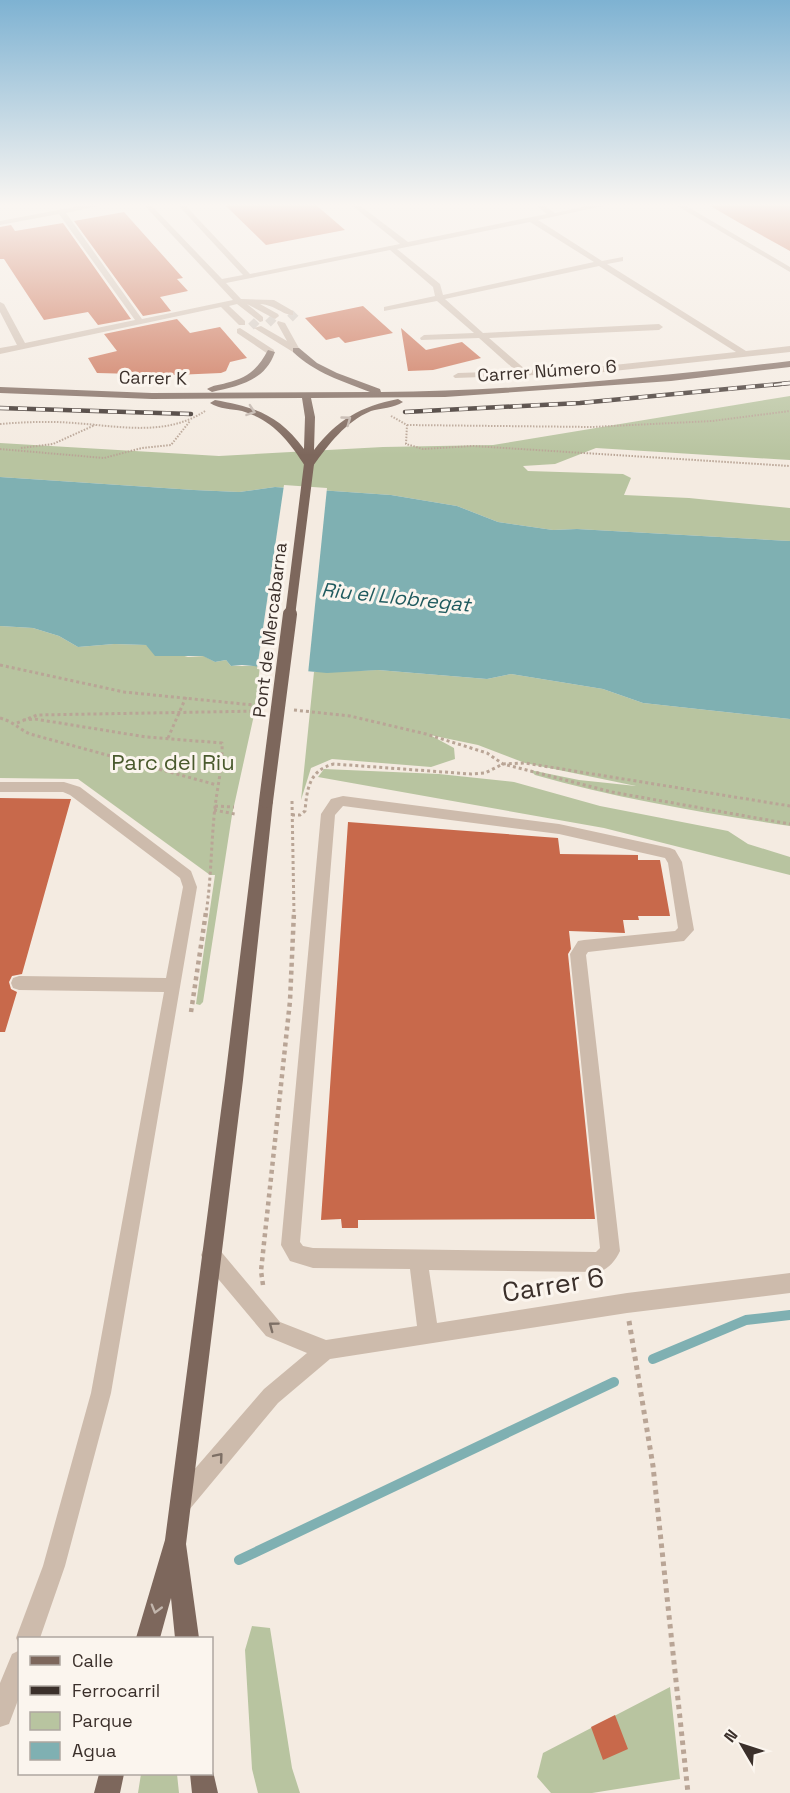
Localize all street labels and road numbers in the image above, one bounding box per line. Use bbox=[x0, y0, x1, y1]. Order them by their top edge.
street label: Carrer Número 6 bbox=[477, 354, 617, 387]
street label: Carrer K bbox=[119, 365, 187, 390]
street label: Pont de Mercabarna bbox=[247, 541, 292, 719]
street label: Carrer 6 bbox=[500, 1259, 606, 1310]

